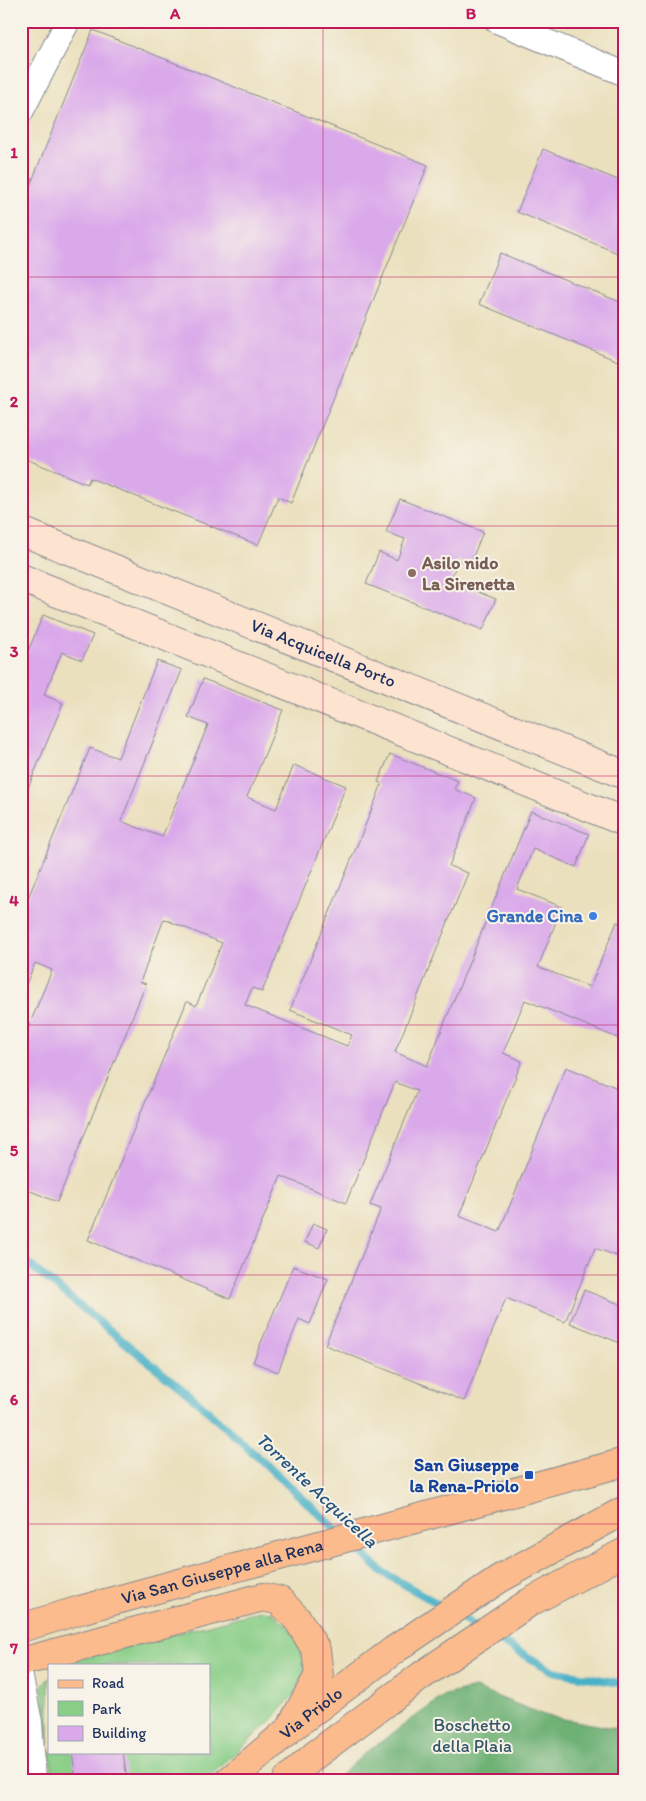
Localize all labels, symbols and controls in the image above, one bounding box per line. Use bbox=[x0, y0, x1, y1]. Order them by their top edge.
text: A bbox=[169, 4, 181, 23]
text: B bbox=[466, 4, 477, 23]
text: 1 bbox=[10, 143, 18, 162]
text: 2 bbox=[10, 392, 19, 411]
place label: Asilo nido La Sirenetta bbox=[421, 552, 515, 595]
marker: Asilo nido La Sirenetta bbox=[406, 567, 418, 579]
street label: Via Acquicella Porto bbox=[247, 614, 399, 692]
text: 3 bbox=[10, 642, 19, 661]
text: 4 bbox=[9, 891, 19, 910]
place label: Grande Cina bbox=[486, 905, 584, 927]
marker: Grande Cina bbox=[587, 910, 599, 922]
text: 5 bbox=[10, 1141, 19, 1160]
text: 6 bbox=[10, 1390, 19, 1409]
water label: Torrente Acquicella bbox=[251, 1428, 383, 1552]
place label: San Giuseppe la Rena-Priolo bbox=[409, 1454, 519, 1497]
marker: San Giuseppe la Rena-Priolo bbox=[523, 1469, 535, 1481]
street label: Via San Giuseppe alla Rena bbox=[119, 1533, 326, 1609]
text: 7 bbox=[9, 1639, 18, 1658]
legend bbox=[48, 1664, 210, 1754]
text: Road bbox=[92, 1674, 125, 1692]
street label: Via Priolo bbox=[275, 1682, 347, 1744]
text: Park bbox=[92, 1700, 122, 1718]
park label: Boschetto della Plaia bbox=[432, 1714, 512, 1757]
text: Building bbox=[92, 1724, 146, 1742]

